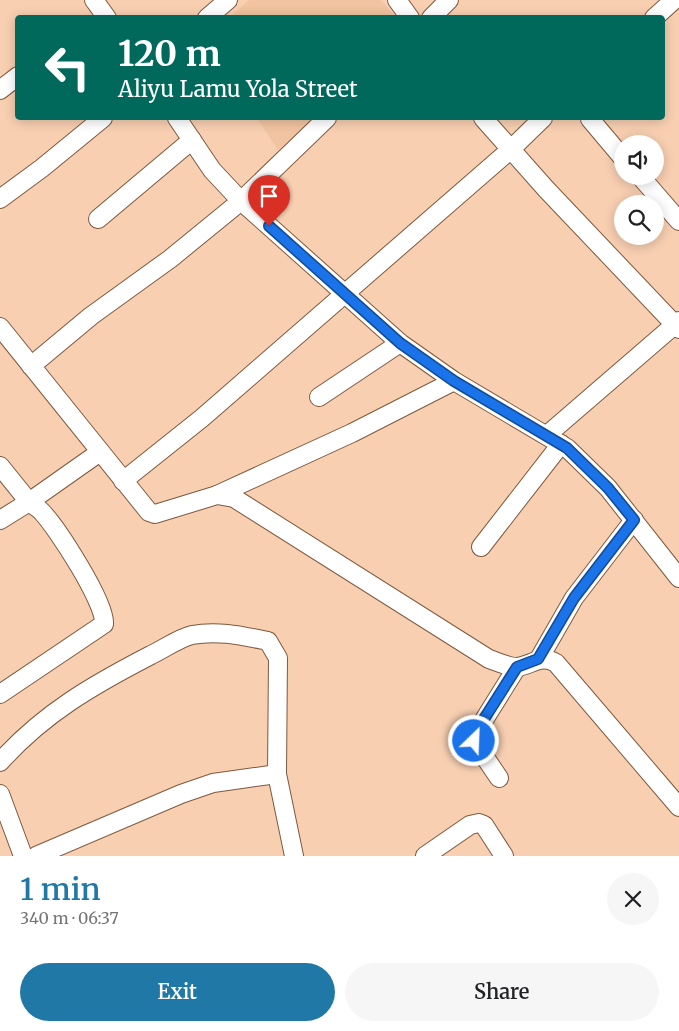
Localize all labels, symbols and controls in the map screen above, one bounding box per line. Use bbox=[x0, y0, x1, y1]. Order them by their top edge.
text: 120 m bbox=[118, 32, 221, 76]
icon: left bbox=[35, 35, 100, 100]
text: Aliyu Lamu Yola Street bbox=[118, 75, 358, 103]
map controls bbox=[614, 135, 664, 245]
button: sound bbox=[614, 135, 664, 185]
pin bbox=[248, 175, 290, 226]
icon: arrive bbox=[255, 182, 283, 210]
button: search bbox=[614, 195, 664, 245]
position arrow bbox=[447, 714, 499, 766]
text: 1 min bbox=[20, 870, 101, 908]
button: close bbox=[607, 873, 659, 925]
text: 340 m · 06:37 bbox=[20, 908, 119, 928]
button: Exit bbox=[20, 963, 335, 1021]
button: Share bbox=[345, 963, 659, 1021]

